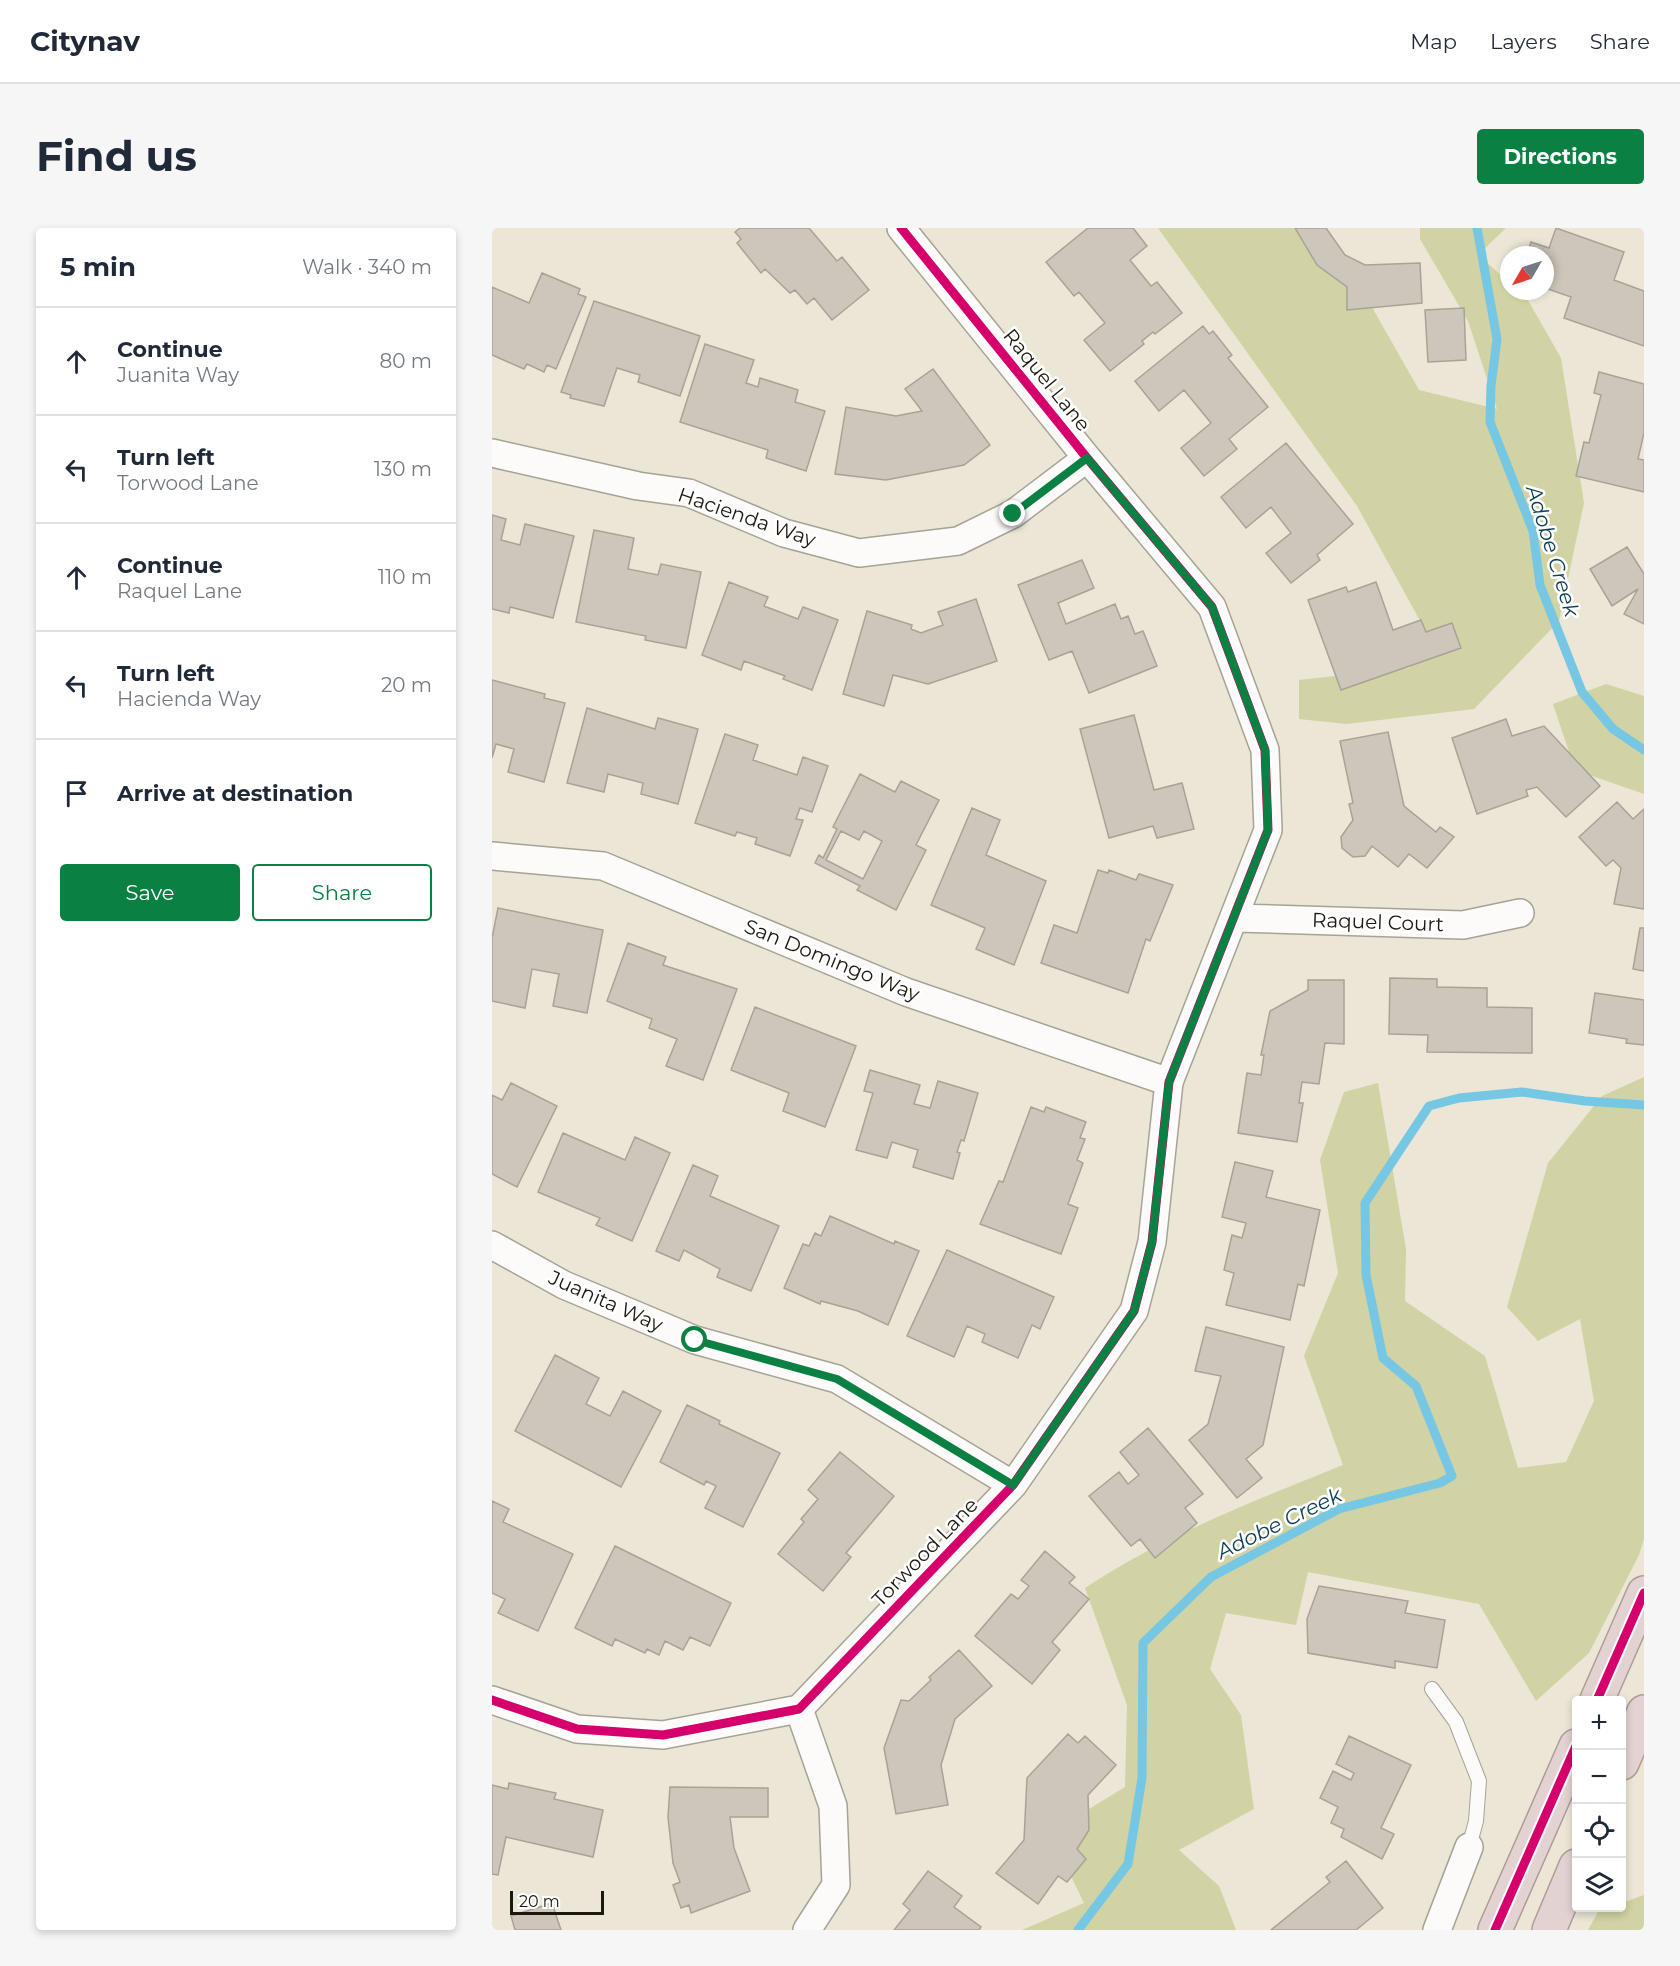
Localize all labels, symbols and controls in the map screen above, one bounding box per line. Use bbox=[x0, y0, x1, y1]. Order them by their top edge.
text: Citynav bbox=[30, 24, 140, 58]
text: Map bbox=[1410, 29, 1457, 54]
text: Layers bbox=[1490, 29, 1557, 54]
text: Share bbox=[1590, 29, 1650, 54]
button: Directions bbox=[1477, 129, 1644, 184]
text: Find us bbox=[36, 130, 197, 182]
north arrow bbox=[1500, 246, 1554, 300]
text: 5 min bbox=[60, 251, 136, 283]
text: Walk · 340 m bbox=[302, 255, 432, 279]
street label: Raquel Lane bbox=[998, 324, 1096, 436]
text: Continue bbox=[117, 336, 223, 363]
icon: ahead bbox=[60, 345, 93, 378]
text: 80 m bbox=[380, 349, 432, 373]
text: Juanita Way bbox=[117, 363, 239, 387]
text: Turn left bbox=[117, 444, 215, 471]
icon: left bbox=[60, 453, 93, 486]
text: 130 m bbox=[374, 457, 432, 481]
text: Torwood Lane bbox=[117, 471, 259, 495]
water label: Adobe Creek bbox=[1521, 480, 1585, 621]
street label: Hacienda Way bbox=[675, 482, 819, 552]
route end bbox=[999, 500, 1025, 526]
text: Continue bbox=[117, 552, 223, 579]
icon: ahead bbox=[60, 561, 93, 594]
text: 110 m bbox=[378, 565, 432, 589]
text: Raquel Lane bbox=[117, 579, 242, 603]
text: Turn left bbox=[117, 660, 215, 687]
icon: left bbox=[60, 669, 93, 702]
text: 20 m bbox=[381, 673, 432, 697]
text: Hacienda Way bbox=[117, 687, 261, 711]
icon: arrive bbox=[60, 777, 93, 810]
text: Arrive at destination bbox=[117, 780, 353, 807]
button: Save bbox=[60, 864, 240, 921]
button: Share bbox=[252, 864, 432, 921]
street label: Raquel Court bbox=[1312, 908, 1444, 936]
street label: San Domingo Way bbox=[741, 914, 923, 1006]
street label: Juanita Way bbox=[544, 1265, 667, 1337]
route start bbox=[681, 1326, 707, 1352]
water label: Adobe Creek bbox=[1211, 1481, 1347, 1565]
street label: Torwood Lane bbox=[867, 1493, 983, 1611]
map controls bbox=[1572, 1696, 1626, 1912]
button: + bbox=[1572, 1696, 1626, 1750]
button: − bbox=[1572, 1750, 1626, 1804]
button: locate bbox=[1572, 1804, 1626, 1858]
button: layers bbox=[1572, 1858, 1626, 1912]
scale bar bbox=[510, 1888, 604, 1916]
text: 20 m bbox=[519, 1892, 560, 1911]

